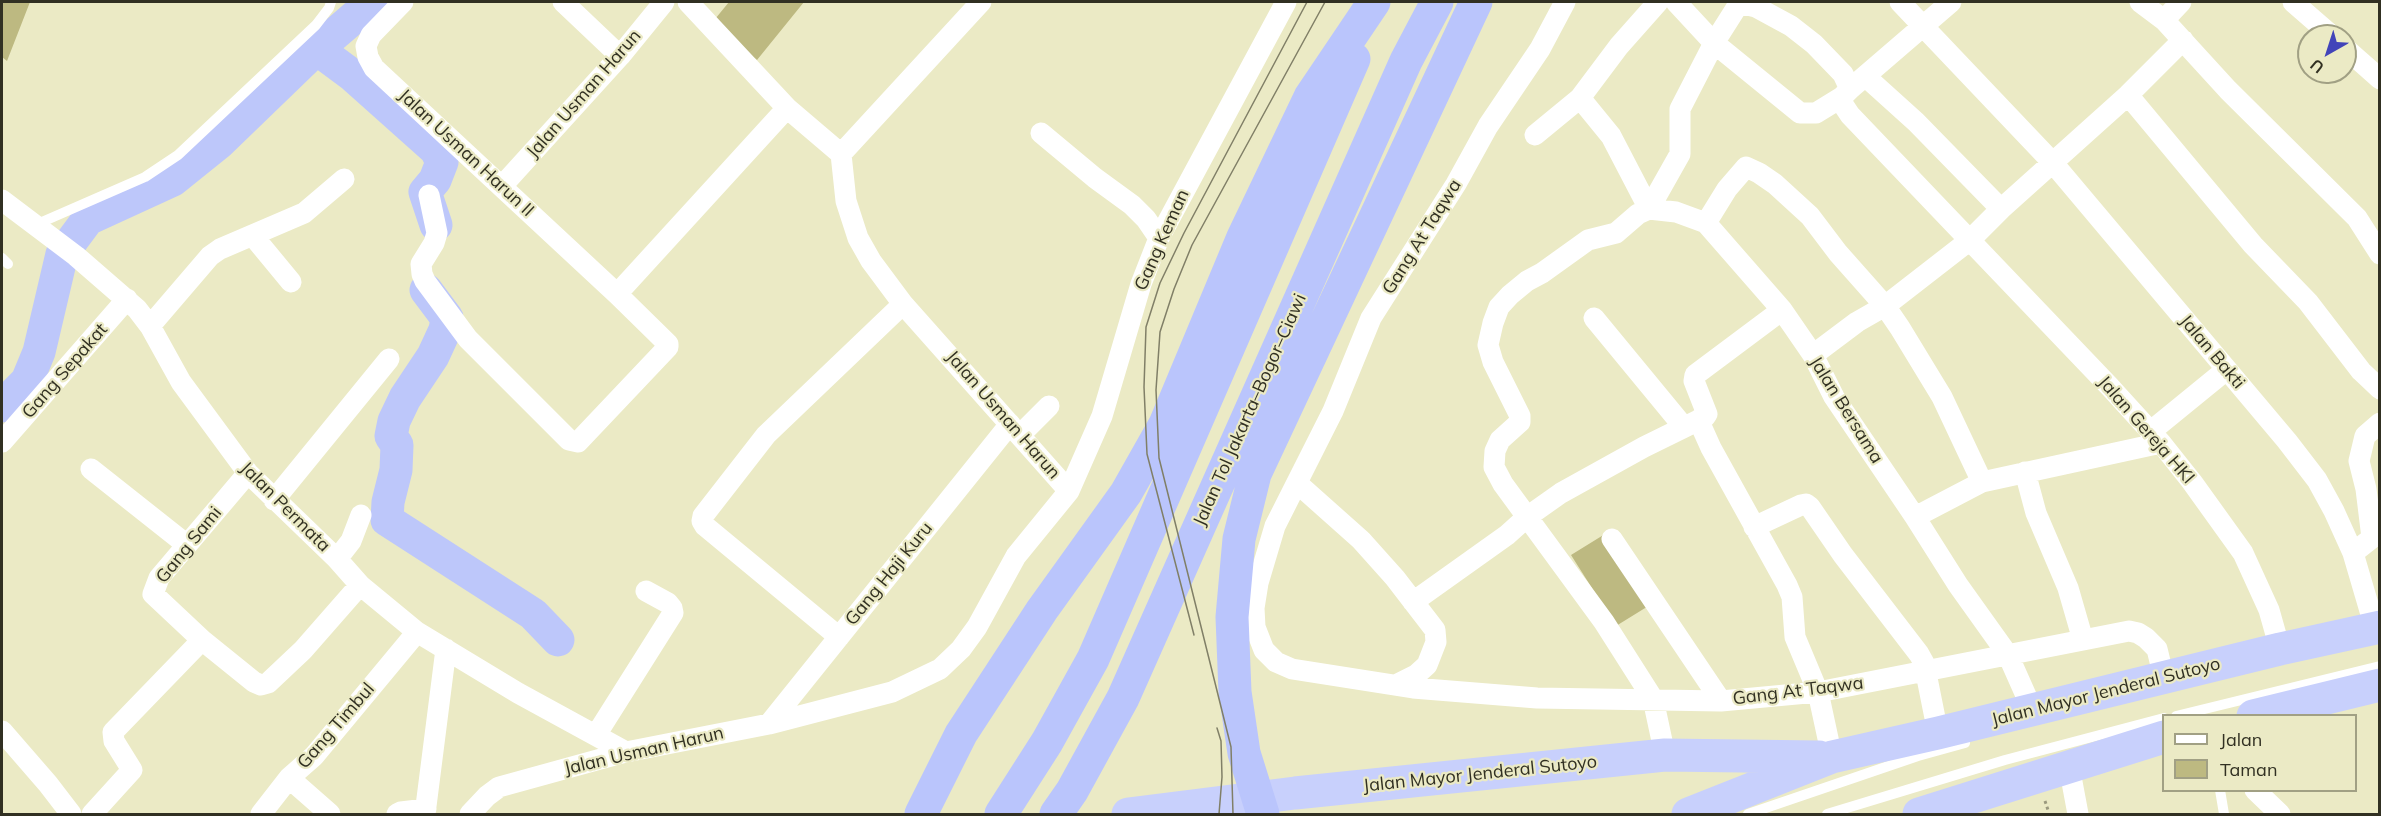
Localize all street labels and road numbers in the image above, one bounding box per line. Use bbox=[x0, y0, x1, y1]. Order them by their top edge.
street label: Jalan Usman Harun bbox=[522, 25, 646, 163]
street label: Jalan Usman Harun II bbox=[394, 85, 538, 221]
street label: Gang At Taqwa bbox=[1378, 176, 1466, 298]
street label: Gang Keman bbox=[1130, 186, 1194, 294]
street label: Jalan Tol Jakarta–Bogor–Ciawi bbox=[1189, 291, 1311, 529]
street label: Jalan Bakti bbox=[2175, 311, 2249, 393]
street label: Gang Sepakat bbox=[18, 319, 112, 423]
street label: Jalan Usman Harun bbox=[941, 346, 1065, 484]
street label: Jalan Bersama bbox=[1805, 353, 1887, 467]
street label: Jalan Gereja HKI bbox=[2093, 372, 2199, 488]
street label: Jalan Permata bbox=[236, 458, 334, 556]
street label: Gang Sami bbox=[152, 502, 226, 588]
street label: Gang Haji Kuru bbox=[841, 518, 937, 630]
street label: Jalan Mayor Jenderal Sutoyo bbox=[1989, 653, 2223, 731]
street label: Gang At Taqwa bbox=[1731, 672, 1865, 710]
street label: Gang Timbul bbox=[293, 679, 379, 773]
street label: Jalan Usman Harun bbox=[562, 722, 726, 780]
street label: Jalan Mayor Jenderal Sutoyo bbox=[1362, 751, 1598, 797]

